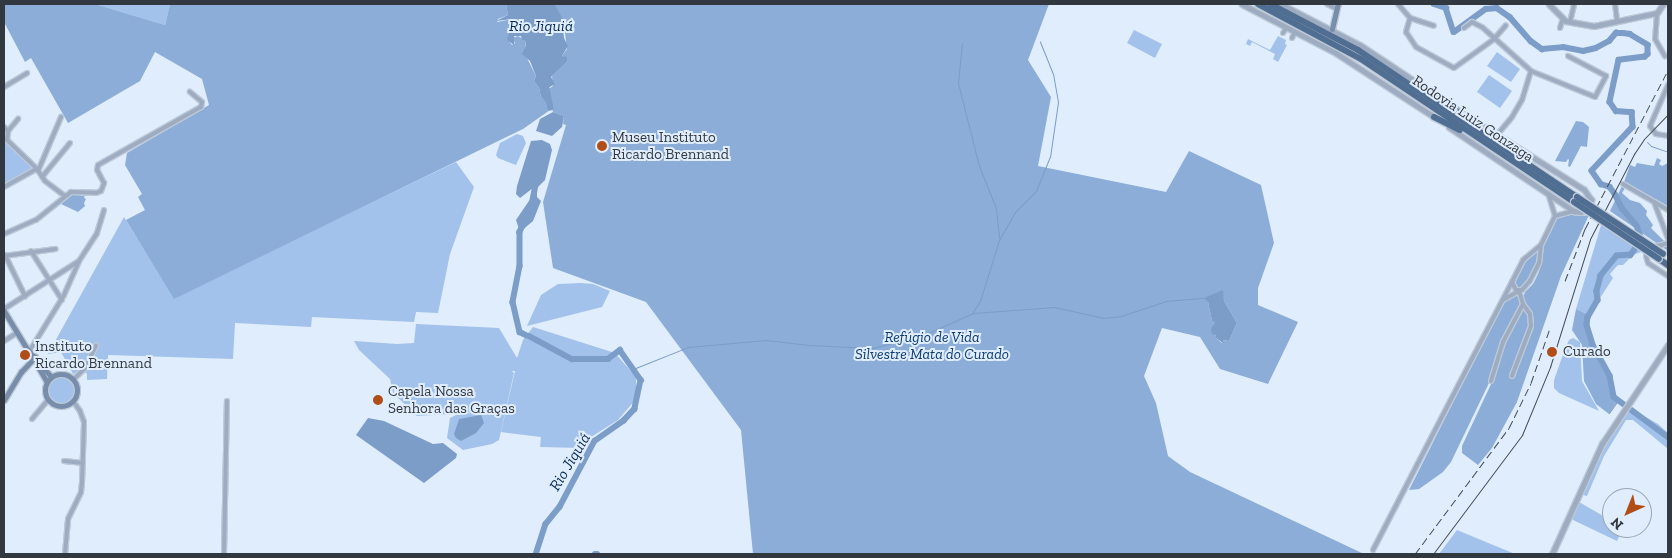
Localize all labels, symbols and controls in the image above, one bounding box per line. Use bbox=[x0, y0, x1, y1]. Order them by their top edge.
water label: Rio Jiquiá bbox=[509, 16, 573, 36]
street label: Rodovia Luiz Gonzaga bbox=[1409, 72, 1537, 166]
place label: Museu Instituto Ricardo Brennand bbox=[612, 128, 729, 163]
marker: Museu Instituto Ricardo Brennand bbox=[596, 140, 608, 152]
park label: Refúgio de Vida Silvestre Mata do Curado bbox=[855, 328, 1009, 363]
place label: Instituto Ricardo Brennand bbox=[35, 337, 152, 372]
place label: Curado bbox=[1563, 343, 1611, 361]
marker: Curado bbox=[1545, 345, 1559, 359]
marker: Instituto Ricardo Brennand bbox=[19, 349, 31, 361]
place label: Capela Nossa Senhora das Graças bbox=[388, 382, 515, 417]
marker: Capela Nossa Senhora das Graças bbox=[372, 394, 384, 406]
water label: Rio Jiquiá bbox=[545, 430, 595, 494]
north arrow bbox=[1602, 488, 1652, 538]
text: N bbox=[1607, 514, 1627, 533]

